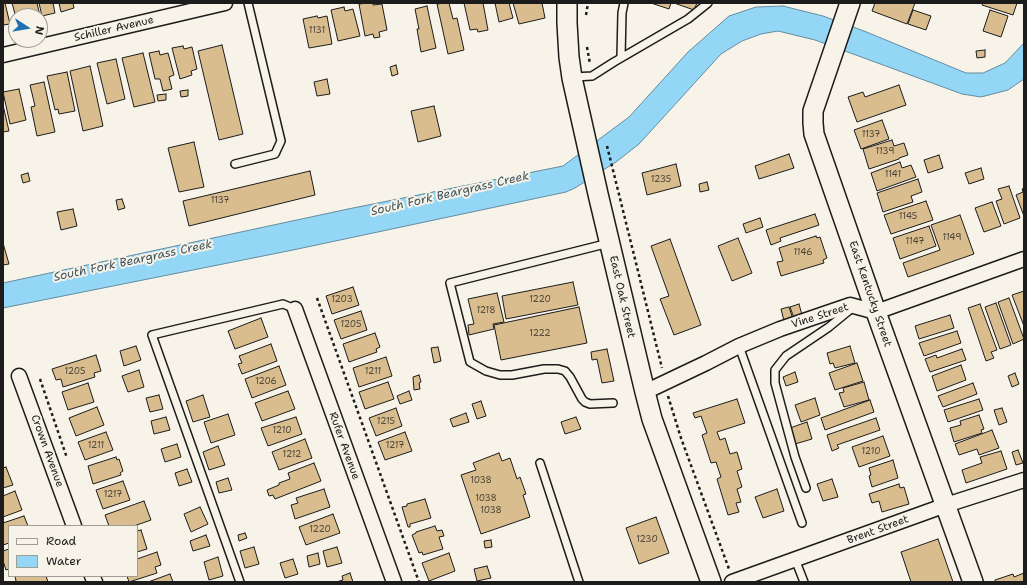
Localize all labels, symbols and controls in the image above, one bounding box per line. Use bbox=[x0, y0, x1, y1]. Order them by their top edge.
north arrow bbox=[8, 8, 48, 48]
street label: Schiller Avenue bbox=[73, 13, 155, 45]
text: N bbox=[31, 25, 47, 36]
house number: 1131 bbox=[309, 26, 325, 36]
house number: 1137 bbox=[862, 130, 880, 140]
house number: 1139 bbox=[876, 147, 894, 157]
water label: South Fork Beargrass Creek bbox=[369, 169, 531, 219]
house number: 1141 bbox=[885, 170, 901, 180]
house number: 1235 bbox=[651, 175, 671, 185]
house number: 1137 bbox=[211, 196, 229, 206]
house number: 1145 bbox=[899, 212, 917, 222]
house number: 1149 bbox=[942, 233, 962, 243]
water label: South Fork Beargrass Creek bbox=[52, 237, 214, 285]
house number: 1147 bbox=[906, 237, 924, 247]
street label: East Kentucky Street bbox=[846, 239, 894, 349]
house number: 1146 bbox=[793, 248, 813, 258]
street label: East Oak Street bbox=[606, 254, 638, 340]
house number: 1203 bbox=[331, 295, 353, 305]
house number: 1220 bbox=[529, 295, 551, 305]
street label: Vine Street bbox=[790, 301, 850, 331]
house number: 1218 bbox=[476, 306, 496, 316]
house number: 1205 bbox=[340, 320, 362, 330]
house number: 1222 bbox=[529, 329, 551, 339]
house number: 1205 bbox=[64, 367, 86, 377]
house number: 1211 bbox=[365, 367, 381, 377]
house number: 1206 bbox=[255, 377, 277, 387]
street label: Rufer Avenue bbox=[326, 410, 362, 482]
street label: Crown Avenue bbox=[28, 413, 66, 489]
house number: 1215 bbox=[377, 417, 395, 427]
house number: 1210 bbox=[273, 426, 291, 436]
house number: 1211 bbox=[88, 441, 104, 451]
house number: 1217 bbox=[386, 441, 404, 451]
house number: 1210 bbox=[862, 447, 880, 457]
house number: 1212 bbox=[283, 450, 301, 460]
house number: 1038 bbox=[470, 476, 492, 486]
house number: 1217 bbox=[104, 490, 122, 500]
house number: 1038 bbox=[475, 494, 497, 504]
house number: 1038 bbox=[480, 506, 502, 516]
street label: Brent Street bbox=[845, 513, 911, 547]
legend bbox=[8, 525, 138, 577]
house number: 1220 bbox=[309, 525, 331, 535]
text: Road bbox=[46, 533, 76, 549]
house number: 1230 bbox=[636, 535, 658, 545]
text: Water bbox=[46, 553, 81, 569]

